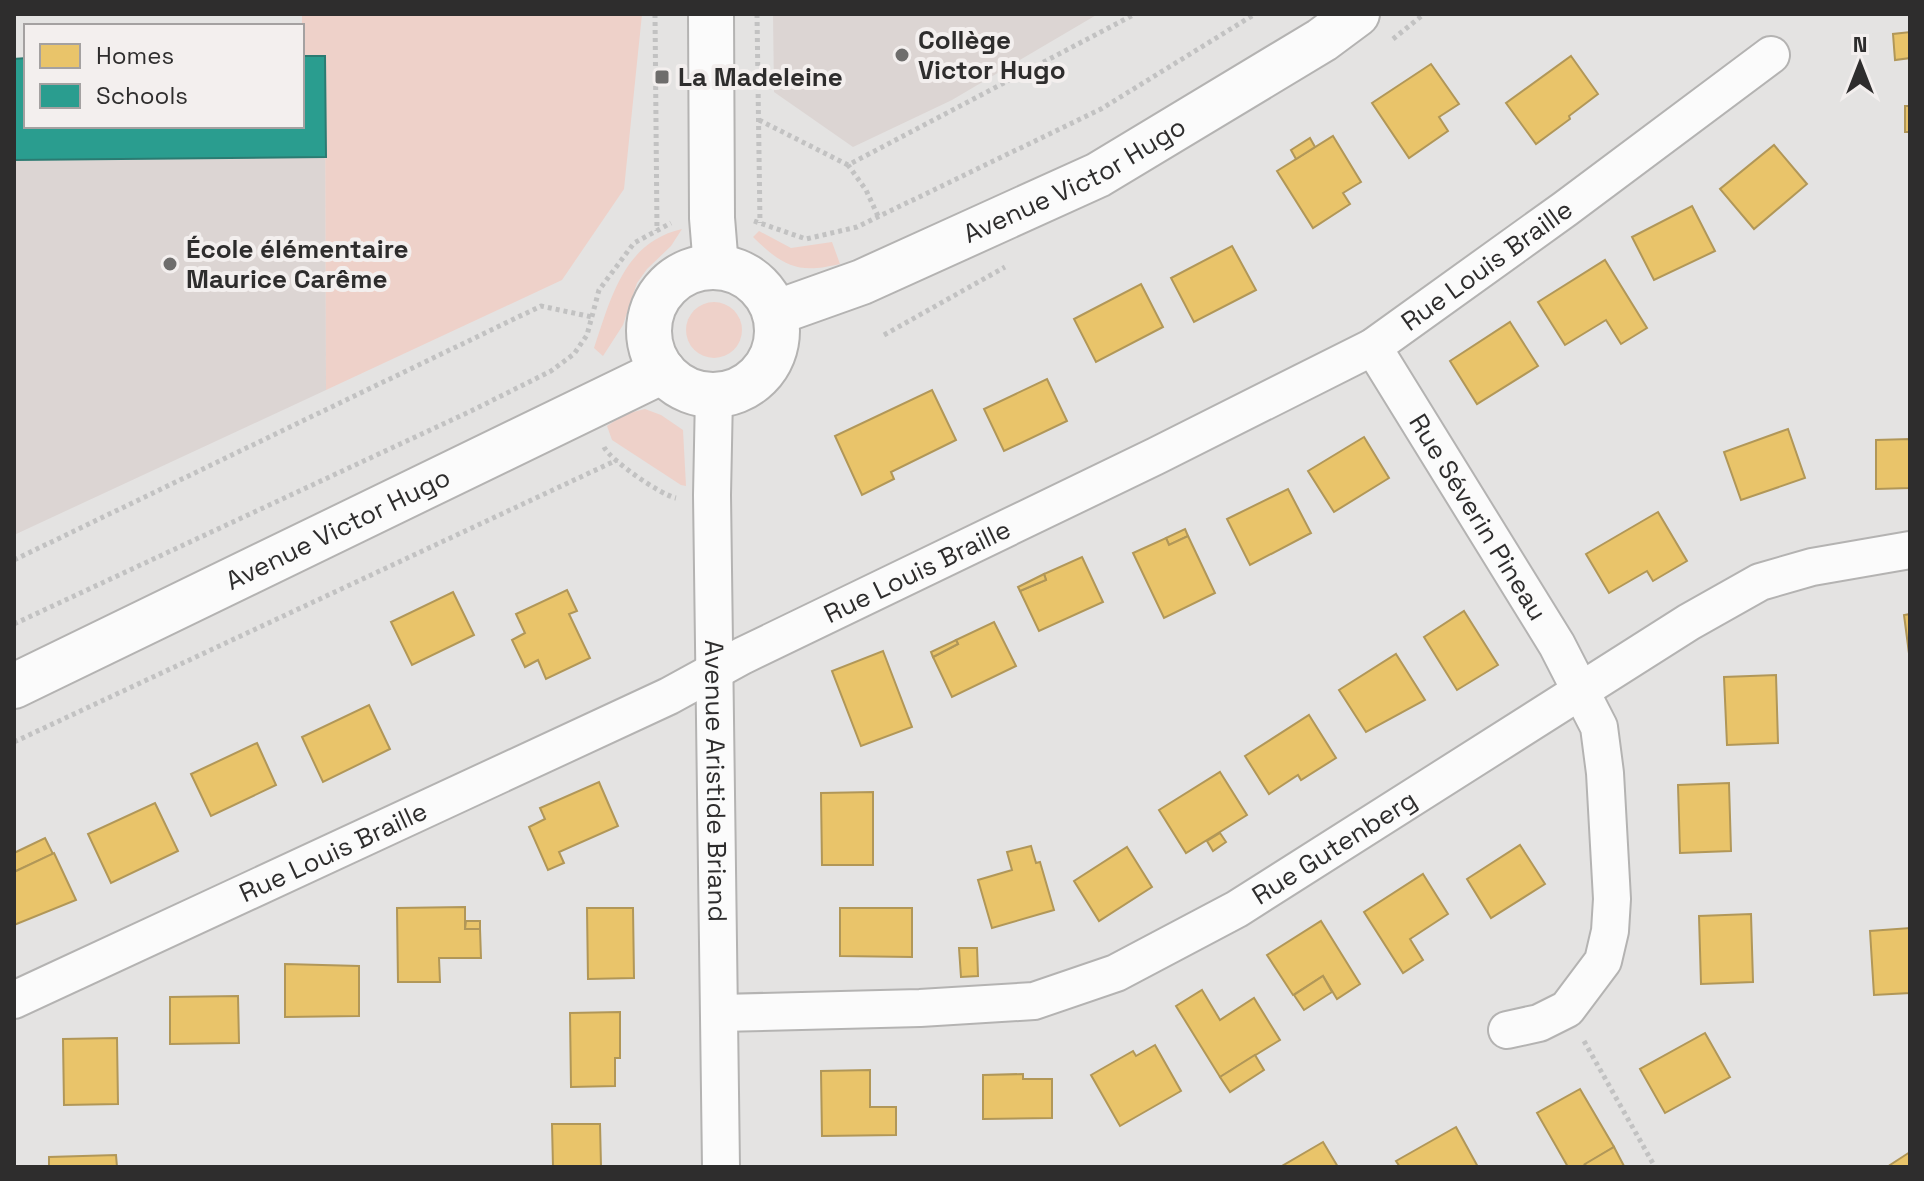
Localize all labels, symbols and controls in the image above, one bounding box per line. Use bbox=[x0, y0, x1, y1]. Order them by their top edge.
place label: Collège Victor Hugo bbox=[918, 23, 1066, 87]
legend bbox=[24, 24, 304, 128]
north arrow bbox=[1820, 24, 1900, 104]
text: N bbox=[1853, 30, 1867, 58]
text: Homes bbox=[96, 40, 174, 71]
marker: Collège Victor Hugo bbox=[893, 46, 911, 64]
place label: La Madeleine bbox=[678, 60, 843, 94]
marker: La Madeleine bbox=[653, 68, 671, 86]
text: Schools bbox=[96, 80, 188, 111]
street label: Avenue Victor Hugo bbox=[958, 109, 1192, 251]
street label: Rue Louis Braille bbox=[1394, 192, 1579, 338]
place label: École élémentaire Maurice Carême bbox=[186, 232, 408, 296]
marker: École élémentaire Maurice Carême bbox=[161, 255, 179, 273]
street label: Rue Séverin Pineau bbox=[1401, 407, 1555, 627]
street label: Avenue Victor Hugo bbox=[220, 460, 456, 598]
street label: Rue Louis Braille bbox=[818, 512, 1016, 631]
street label: Avenue Aristide Briand bbox=[697, 640, 735, 922]
street label: Rue Gutenberg bbox=[1246, 782, 1423, 912]
street label: Rue Louis Braille bbox=[234, 794, 433, 910]

